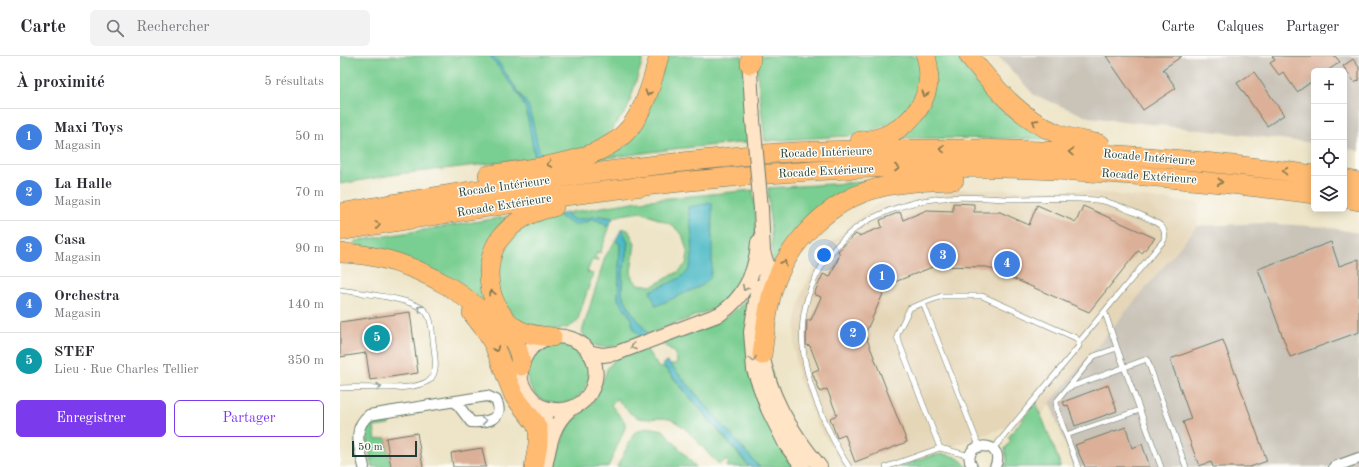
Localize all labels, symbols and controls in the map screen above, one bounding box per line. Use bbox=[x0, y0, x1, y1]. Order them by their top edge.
search box bbox=[90, 10, 370, 46]
icon: search bbox=[104, 17, 126, 39]
text: Carte bbox=[20, 18, 66, 37]
text: Rechercher bbox=[136, 20, 209, 35]
text: Carte bbox=[1161, 20, 1195, 34]
text: Calques bbox=[1217, 20, 1264, 34]
text: Partager bbox=[1286, 20, 1339, 34]
map controls bbox=[1311, 68, 1347, 212]
button: + bbox=[1311, 68, 1347, 104]
text: À proximité bbox=[16, 74, 105, 91]
text: 5 résultats bbox=[264, 75, 324, 88]
one-way arrow bbox=[644, 90, 653, 97]
one-way arrow bbox=[921, 90, 929, 97]
button: − bbox=[1311, 104, 1347, 140]
one-way arrow bbox=[1032, 119, 1039, 127]
text: Maxi Toys bbox=[54, 121, 123, 136]
text: 1 bbox=[25, 130, 33, 143]
text: 50 m bbox=[295, 130, 324, 143]
text: Magasin bbox=[54, 139, 101, 152]
button: locate bbox=[1311, 140, 1347, 176]
street label: Rocade Intérieure bbox=[780, 145, 873, 161]
one-way arrow bbox=[939, 145, 945, 153]
one-way arrow bbox=[1068, 147, 1075, 156]
street label: Rocade Intérieure bbox=[1102, 148, 1196, 168]
one-way arrow bbox=[546, 159, 552, 168]
street label: Rocade Extérieure bbox=[778, 163, 875, 180]
one-way arrow bbox=[894, 164, 900, 172]
one-way arrow bbox=[1282, 167, 1288, 176]
street label: Rocade Extérieure bbox=[1101, 168, 1198, 186]
street label: Rocade Intérieure bbox=[458, 175, 551, 199]
button: layers bbox=[1311, 176, 1347, 212]
text: La Halle bbox=[54, 177, 112, 192]
one-way arrow bbox=[1217, 177, 1223, 186]
text: 2 bbox=[25, 186, 33, 199]
text: 70 m bbox=[295, 186, 324, 199]
street label: Rocade Extérieure bbox=[456, 193, 553, 219]
text: Magasin bbox=[54, 195, 101, 208]
one-way arrow bbox=[375, 221, 382, 230]
text: Casa bbox=[54, 233, 86, 248]
pin: 3 bbox=[930, 241, 956, 271]
text: 3 bbox=[25, 242, 33, 255]
text: 90 m bbox=[295, 242, 324, 255]
your location bbox=[814, 245, 834, 265]
pin: 4 bbox=[994, 249, 1020, 279]
text: Magasin bbox=[54, 251, 101, 264]
one-way arrow bbox=[780, 260, 787, 267]
pin: 1 bbox=[869, 262, 895, 292]
one-way arrow bbox=[742, 284, 750, 291]
text: Orchestra bbox=[54, 289, 120, 304]
one-way arrow bbox=[488, 290, 496, 296]
text: 4 bbox=[25, 298, 33, 311]
text: 140 m bbox=[287, 298, 324, 311]
one-way arrow bbox=[418, 306, 425, 313]
text: Magasin bbox=[54, 307, 101, 320]
pin: 2 bbox=[840, 319, 866, 349]
pin: 5 bbox=[364, 323, 390, 353]
one-way arrow bbox=[630, 342, 637, 350]
text: STEF bbox=[54, 345, 94, 360]
one-way arrow bbox=[491, 345, 499, 352]
text: 5 bbox=[25, 354, 33, 367]
text: 350 m bbox=[287, 354, 324, 367]
one-way arrow bbox=[748, 356, 756, 362]
text: Lieu · Rue Charles Tellier bbox=[54, 363, 198, 376]
one-way arrow bbox=[376, 383, 382, 391]
button: Enregistrer bbox=[16, 400, 166, 437]
button: Partager bbox=[174, 400, 324, 437]
one-way arrow bbox=[481, 417, 487, 426]
scale bar bbox=[352, 439, 417, 458]
text: 50 m bbox=[358, 442, 383, 453]

